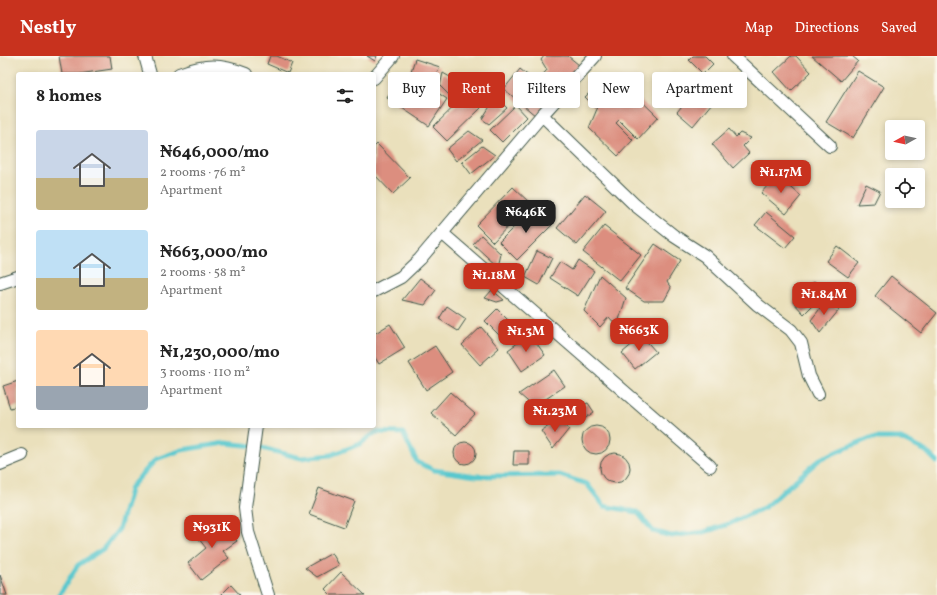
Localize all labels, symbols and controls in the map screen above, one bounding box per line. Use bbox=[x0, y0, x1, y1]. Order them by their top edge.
text: Nestly bbox=[20, 15, 76, 41]
text: Map bbox=[745, 19, 773, 38]
text: Directions bbox=[795, 19, 859, 38]
text: Saved bbox=[881, 19, 917, 38]
chip: Buy bbox=[388, 72, 440, 108]
chip: Rent bbox=[448, 72, 505, 108]
chip: Filters bbox=[513, 72, 580, 108]
chip: New bbox=[588, 72, 644, 108]
chip: Apartment bbox=[652, 72, 747, 108]
text: 8 homes bbox=[36, 85, 102, 108]
icon: filters bbox=[334, 85, 356, 107]
north arrow bbox=[885, 120, 925, 160]
map controls bbox=[885, 120, 925, 208]
text: ₦646,000/mo bbox=[160, 141, 269, 164]
icon: home bbox=[68, 146, 116, 194]
pin: ₦1.17M bbox=[748, 160, 814, 194]
text: 2 rooms · 76 m² bbox=[160, 164, 245, 182]
text: ₦1.17M bbox=[760, 164, 802, 182]
button: locate bbox=[885, 168, 925, 208]
text: Apartment bbox=[160, 182, 223, 200]
pin: ₦646K bbox=[498, 200, 554, 234]
text: ₦646K bbox=[506, 204, 546, 222]
text: ₦663,000/mo bbox=[160, 241, 268, 264]
icon: home bbox=[68, 246, 116, 294]
pin: ₦1.18M bbox=[461, 263, 527, 297]
text: 2 rooms · 58 m² bbox=[160, 264, 245, 282]
text: ₦1.18M bbox=[472, 267, 516, 285]
text: Apartment bbox=[160, 282, 223, 300]
pin: ₦1.84M bbox=[791, 282, 857, 316]
text: ₦1.84M bbox=[801, 286, 847, 304]
pin: ₦663K bbox=[611, 318, 667, 352]
pin: ₦1.3M bbox=[498, 319, 554, 353]
text: ₦663K bbox=[619, 322, 659, 340]
text: ₦1.3M bbox=[507, 323, 545, 341]
text: ₦1,230,000/mo bbox=[160, 341, 280, 364]
icon: home bbox=[68, 346, 116, 394]
text: 3 rooms · 110 m² bbox=[160, 364, 250, 382]
text: Apartment bbox=[160, 382, 223, 400]
pin: ₦1.23M bbox=[522, 399, 588, 433]
text: ₦1.23M bbox=[533, 403, 577, 421]
pin: ₦931K bbox=[184, 515, 240, 549]
text: ₦931K bbox=[193, 519, 231, 537]

